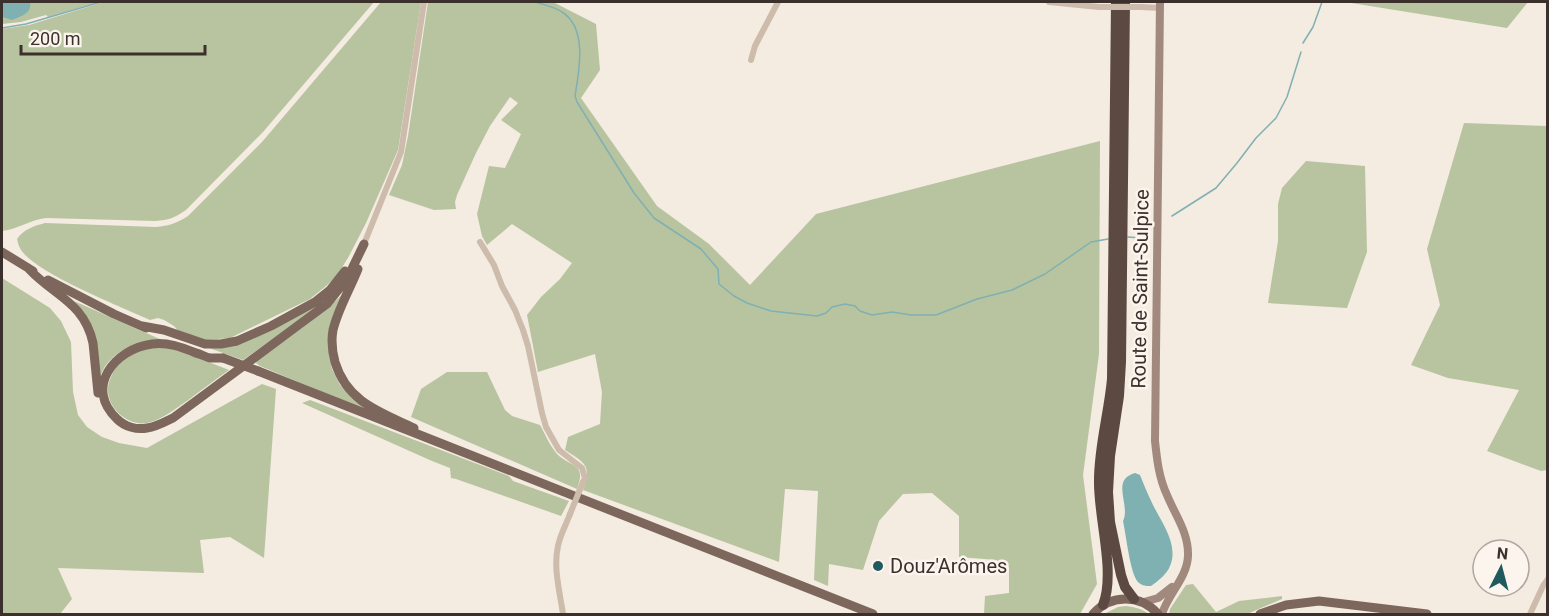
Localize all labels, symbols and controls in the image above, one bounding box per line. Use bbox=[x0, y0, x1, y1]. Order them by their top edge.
scale bar bbox=[21, 18, 206, 56]
text: 200 m bbox=[30, 28, 81, 49]
street label: Route de Saint-Sulpice bbox=[1126, 189, 1154, 389]
north arrow bbox=[1471, 538, 1531, 598]
text: N bbox=[1496, 544, 1509, 564]
place label: Douz'Arômes bbox=[890, 554, 1007, 578]
marker: Douz'Arômes bbox=[871, 559, 885, 573]

